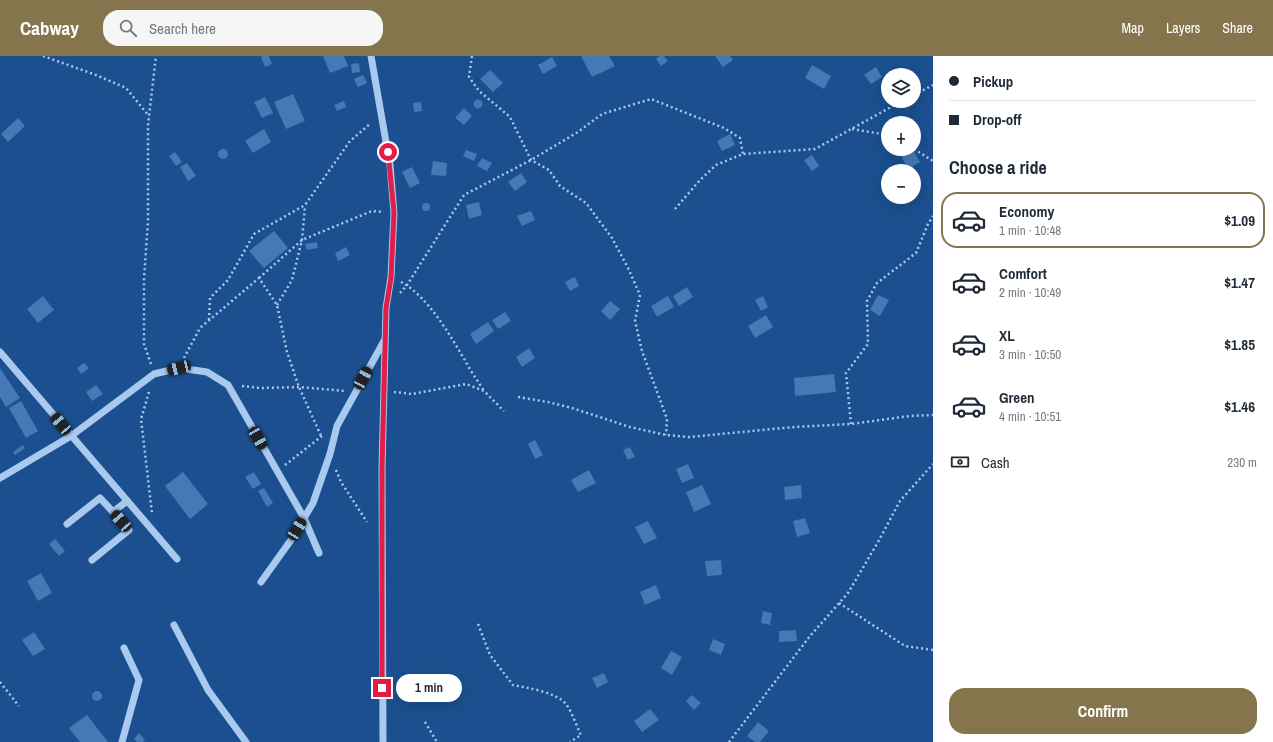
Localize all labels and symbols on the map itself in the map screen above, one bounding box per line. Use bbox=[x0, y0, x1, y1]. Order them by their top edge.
route start bbox=[379, 143, 397, 161]
car bbox=[166, 359, 192, 377]
car bbox=[352, 365, 374, 391]
car bbox=[49, 411, 73, 437]
car bbox=[247, 425, 269, 451]
car bbox=[109, 508, 133, 534]
car bbox=[286, 516, 308, 542]
callout: 1 min bbox=[396, 674, 462, 702]
route end bbox=[373, 679, 391, 697]

